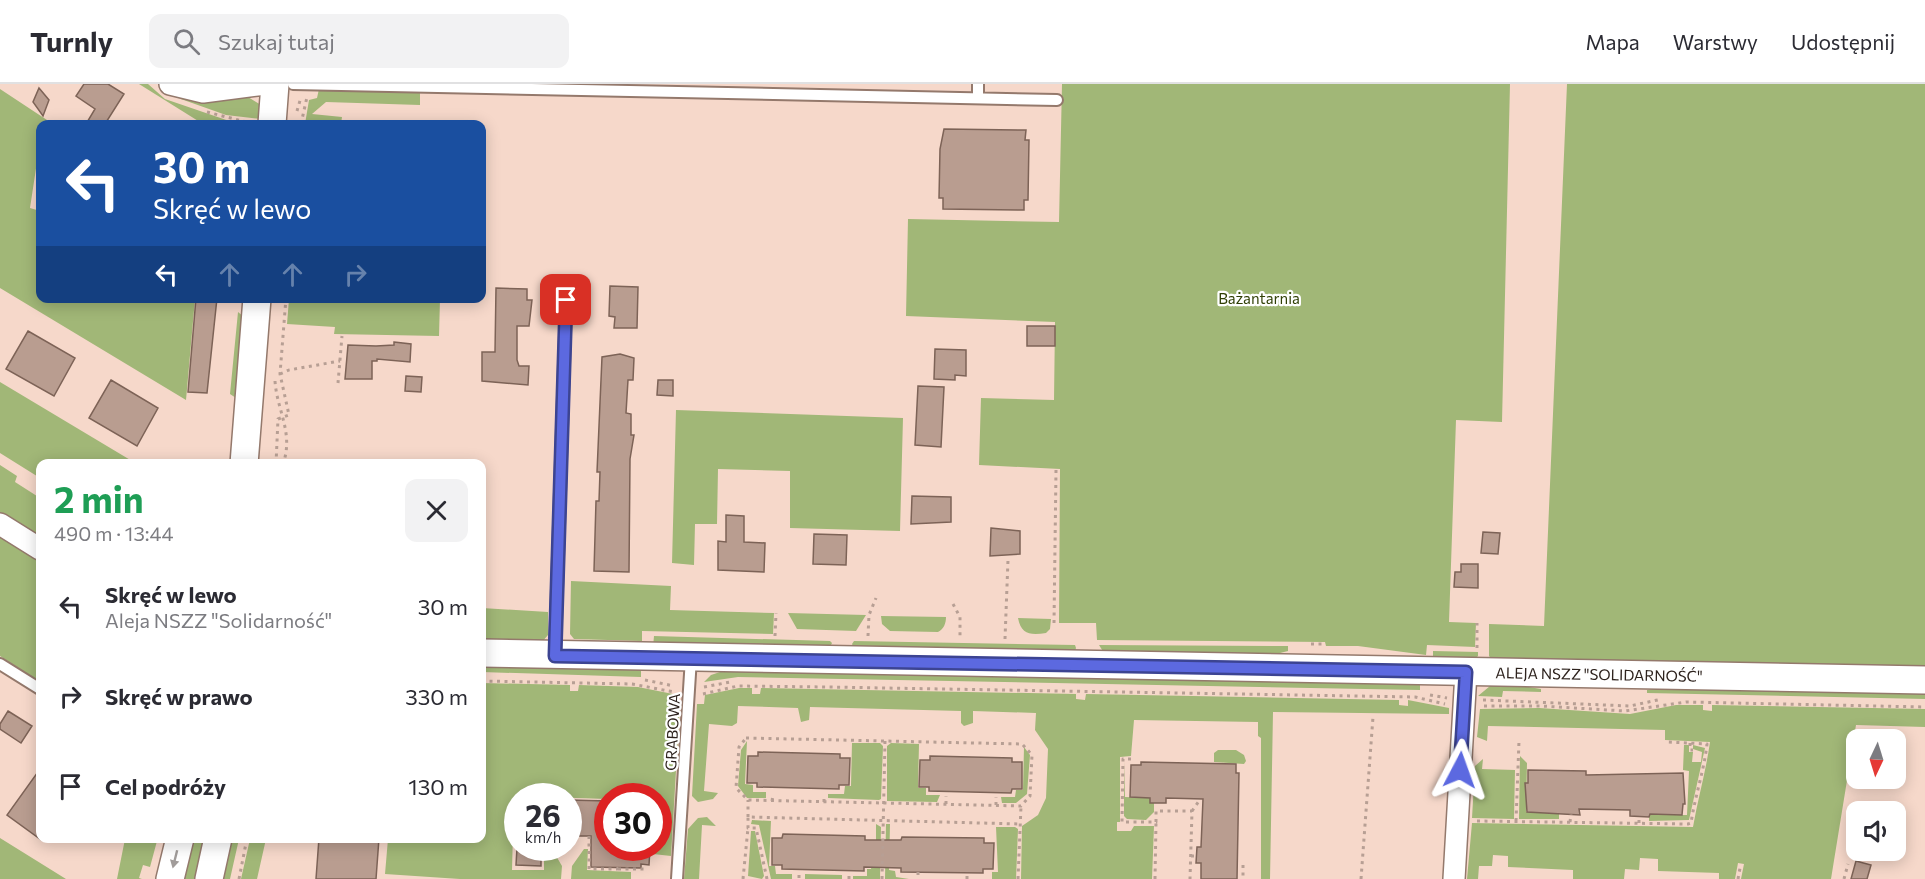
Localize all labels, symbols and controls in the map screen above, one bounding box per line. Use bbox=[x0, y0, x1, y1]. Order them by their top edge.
search box bbox=[149, 14, 569, 68]
text: Turnly bbox=[30, 24, 113, 58]
icon: search bbox=[170, 25, 203, 58]
text: Szukaj tutaj bbox=[218, 28, 335, 55]
text: Mapa bbox=[1586, 29, 1640, 54]
text: Warstwy bbox=[1673, 29, 1758, 54]
text: Udostępnij bbox=[1791, 29, 1895, 54]
text: 30 m bbox=[153, 140, 250, 192]
icon: left bbox=[54, 144, 132, 222]
text: Skręć w lewo bbox=[153, 192, 311, 225]
icon: left bbox=[150, 258, 183, 291]
icon: ahead bbox=[213, 258, 246, 291]
icon: ahead bbox=[276, 258, 309, 291]
icon: right bbox=[339, 258, 372, 291]
pin bbox=[540, 274, 591, 325]
icon: arrive bbox=[549, 283, 582, 316]
park label: Bażantarnia bbox=[1218, 289, 1300, 307]
text: 2 min bbox=[54, 476, 144, 520]
button: close bbox=[405, 479, 468, 542]
text: 490 m · 13:44 bbox=[54, 521, 174, 545]
text: Skręć w lewo bbox=[105, 581, 237, 608]
icon: left bbox=[54, 590, 87, 623]
text: 30 m bbox=[418, 593, 468, 620]
text: Aleja NSZZ "Solidarność" bbox=[105, 608, 332, 632]
street label: ALEJA NSZZ "SOLIDARNOŚĆ" bbox=[1495, 662, 1703, 685]
icon: right bbox=[54, 680, 87, 713]
text: Skręć w prawo bbox=[105, 683, 253, 710]
text: 330 m bbox=[405, 683, 468, 710]
street label: GRABOWA bbox=[661, 693, 683, 771]
north arrow bbox=[1846, 729, 1906, 789]
map controls bbox=[1846, 729, 1906, 861]
position arrow bbox=[1428, 738, 1492, 802]
icon: arrive bbox=[54, 770, 87, 803]
text: Cel podróży bbox=[105, 773, 226, 800]
text: 130 m bbox=[408, 773, 468, 800]
speed limit sign: 30 bbox=[594, 783, 672, 861]
text: 26 bbox=[525, 796, 561, 833]
button: sound bbox=[1846, 801, 1906, 861]
text: km/h bbox=[525, 828, 561, 846]
one-way arrow bbox=[170, 850, 180, 868]

